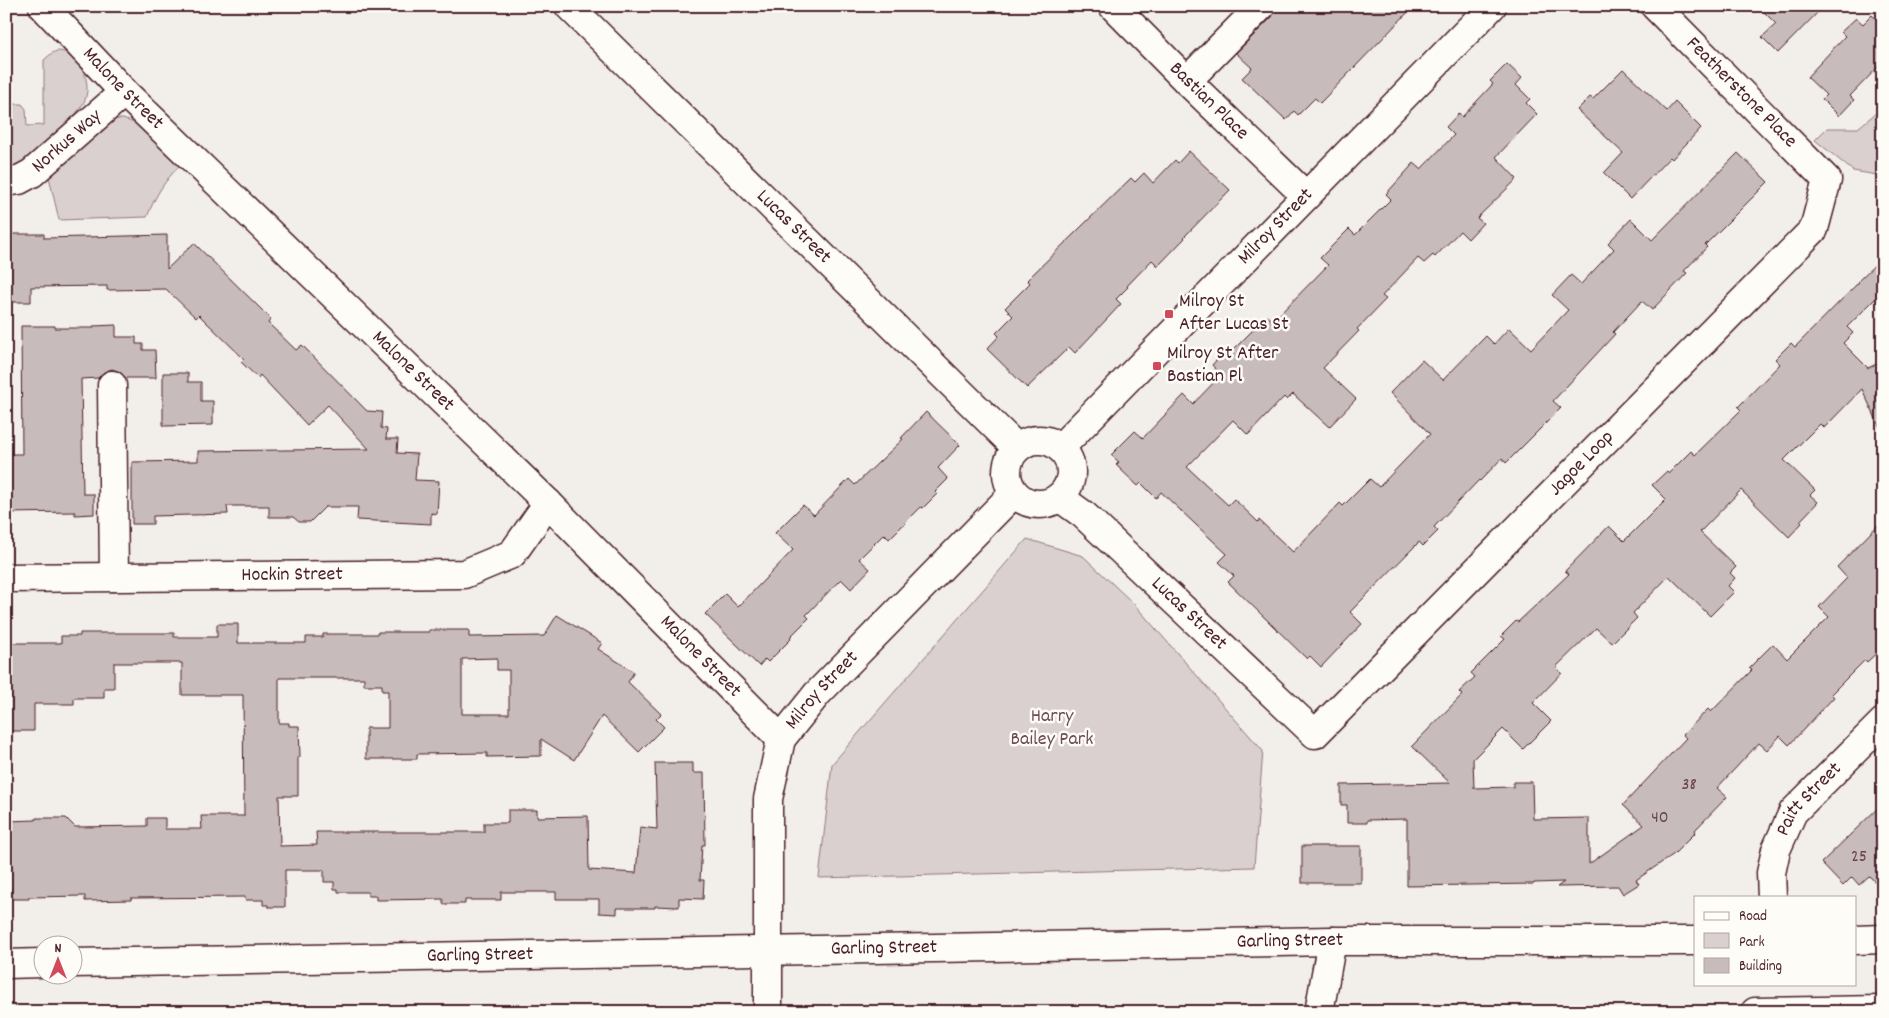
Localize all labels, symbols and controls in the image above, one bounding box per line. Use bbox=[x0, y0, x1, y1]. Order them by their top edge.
street label: Featherstone Place bbox=[1679, 31, 1803, 155]
street label: Malone Street bbox=[75, 41, 170, 137]
street label: Bastian Place bbox=[1162, 56, 1255, 147]
street label: Norkus Way bbox=[26, 103, 109, 180]
street label: Milroy Street bbox=[1232, 182, 1320, 272]
street label: Lucas Street bbox=[749, 184, 837, 271]
place label: Milroy St After Lucas St bbox=[1179, 288, 1289, 339]
marker: Milroy St After Lucas St bbox=[1163, 308, 1175, 320]
street label: Malone Street bbox=[365, 325, 460, 419]
place label: Milroy St After Bastian Pl bbox=[1167, 340, 1279, 391]
marker: Milroy St After Bastian Pl bbox=[1151, 360, 1163, 372]
street label: Jagoe Loop bbox=[1543, 424, 1621, 503]
street label: Hockin Street bbox=[241, 561, 343, 590]
street label: Lucas Street bbox=[1144, 571, 1233, 657]
street label: Malone Street bbox=[653, 609, 747, 705]
street label: Milroy Street bbox=[779, 645, 865, 736]
park label: Harry Bailey Park bbox=[1011, 703, 1093, 754]
street label: Paitt Street bbox=[1770, 756, 1849, 841]
house number: 38 bbox=[1681, 773, 1697, 798]
house number: 40 bbox=[1651, 806, 1669, 831]
house number: 25 bbox=[1851, 845, 1867, 870]
legend bbox=[1694, 896, 1856, 986]
text: Road bbox=[1739, 906, 1767, 928]
street label: Garling Street bbox=[1236, 927, 1343, 957]
text: Park bbox=[1739, 932, 1765, 954]
street label: Garling Street bbox=[830, 934, 937, 964]
north arrow bbox=[32, 936, 82, 986]
text: N bbox=[55, 939, 62, 959]
street label: Garling Street bbox=[426, 941, 533, 971]
text: Building bbox=[1739, 956, 1782, 978]

